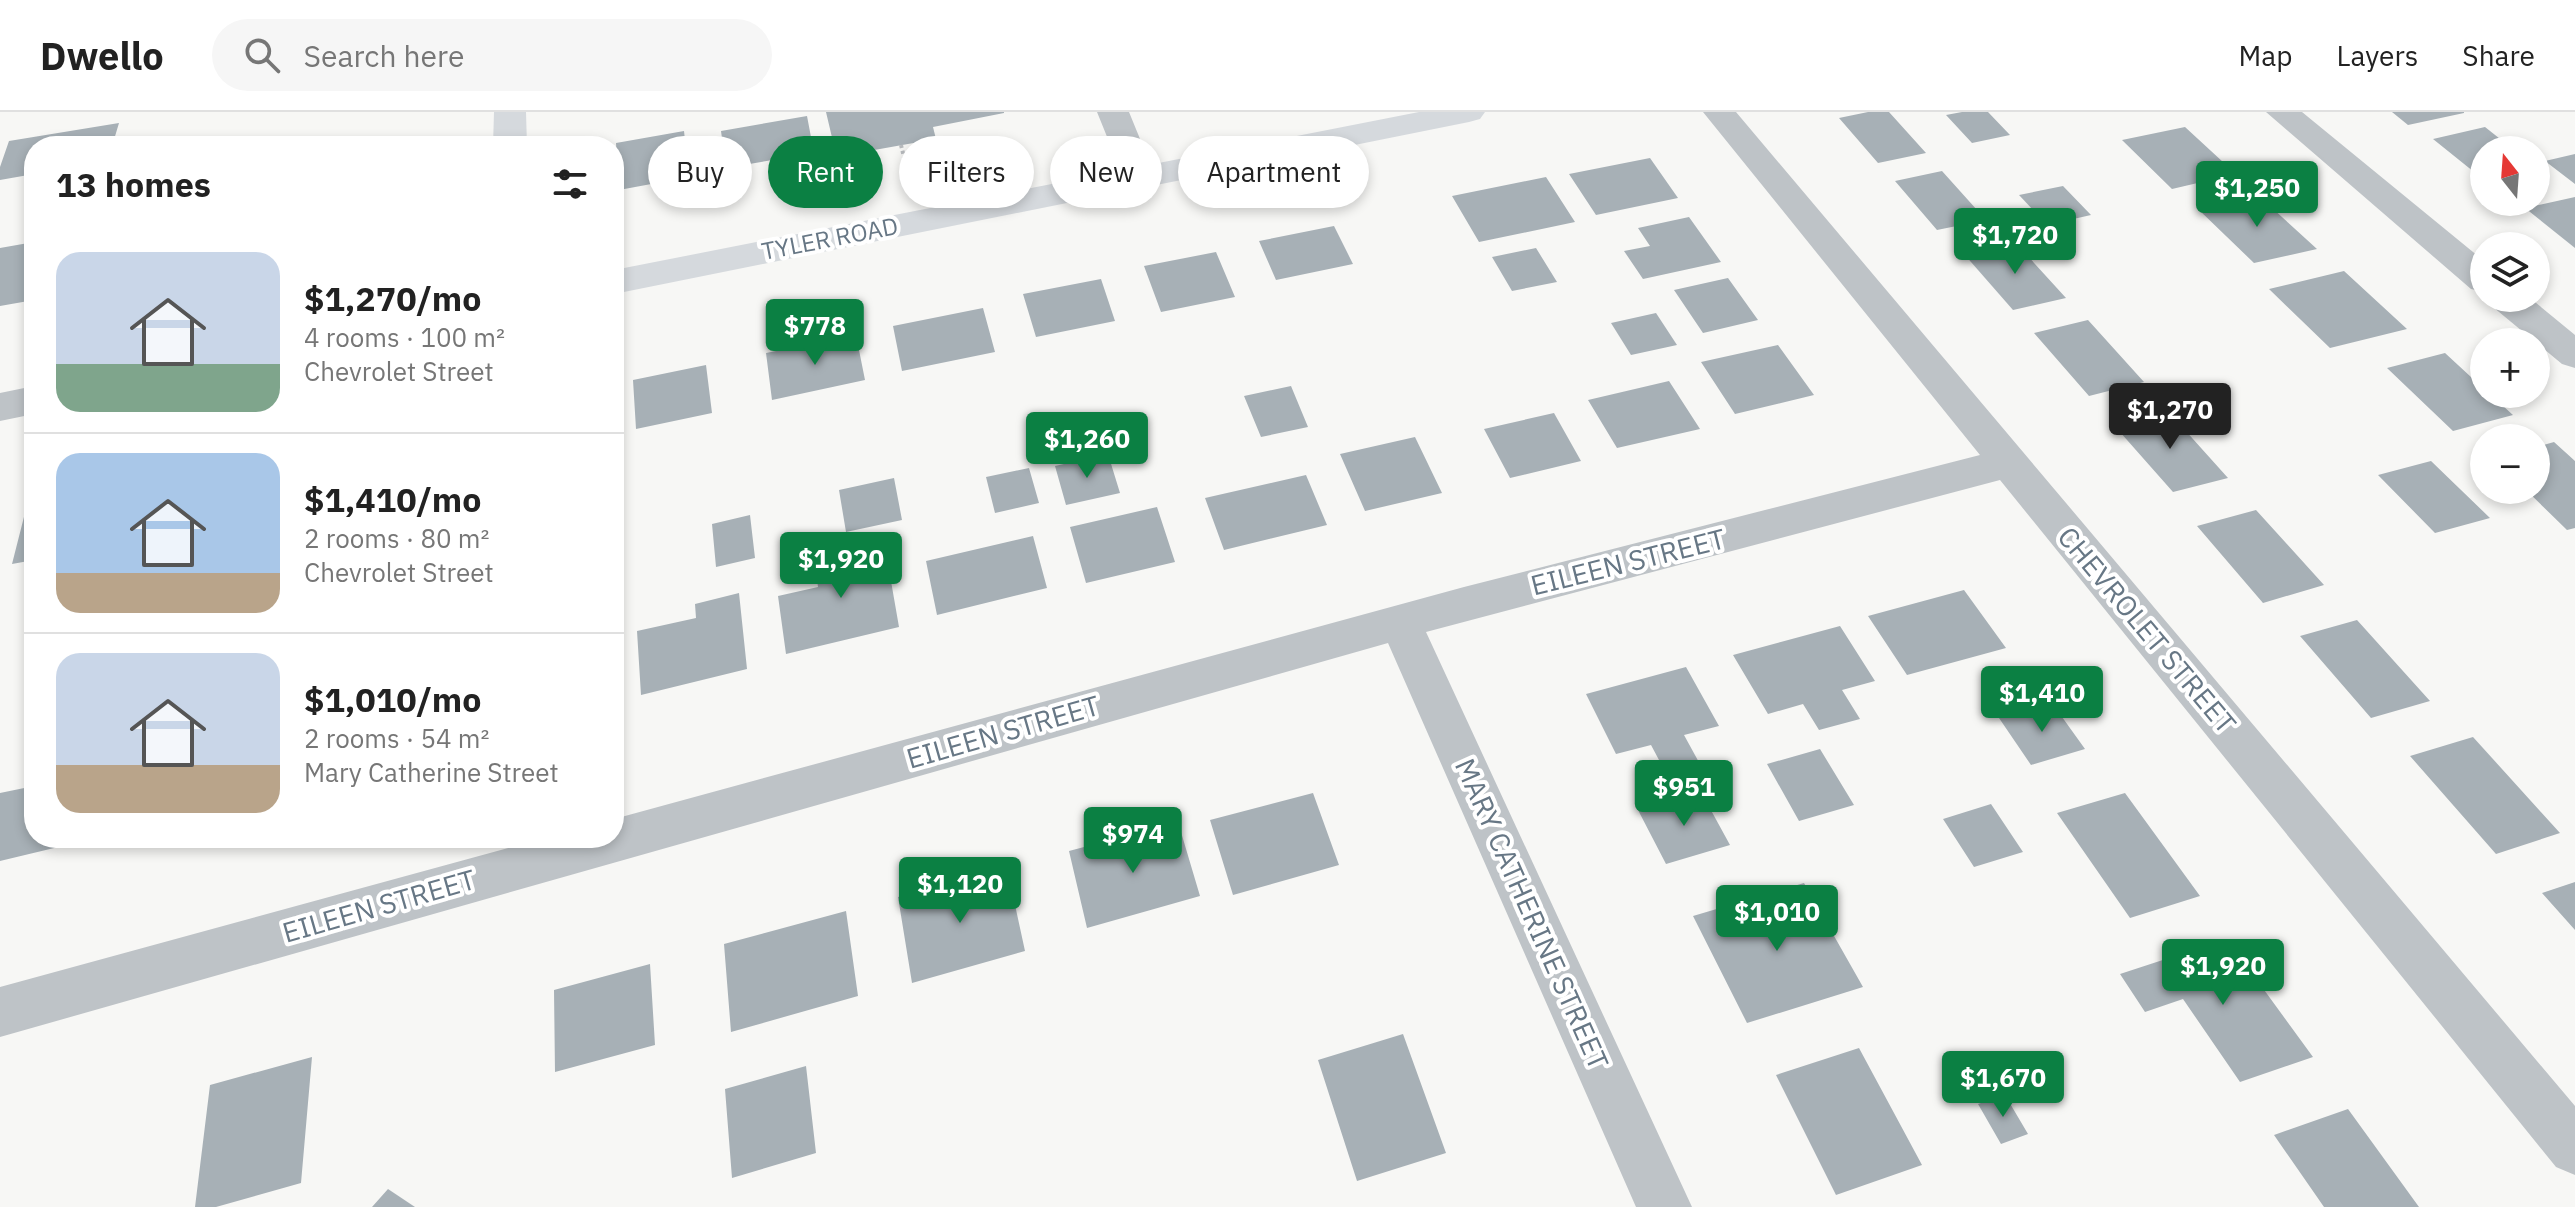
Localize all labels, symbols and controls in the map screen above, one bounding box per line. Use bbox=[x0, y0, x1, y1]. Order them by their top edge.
search box bbox=[212, 19, 772, 91]
text: Dwello bbox=[40, 31, 164, 80]
icon: search bbox=[240, 33, 284, 77]
text: Search here bbox=[304, 36, 464, 75]
text: Map bbox=[2238, 37, 2292, 74]
text: Layers bbox=[2336, 37, 2418, 74]
text: Share bbox=[2462, 37, 2535, 74]
chip: Buy bbox=[648, 136, 752, 208]
chip: Rent bbox=[768, 136, 883, 208]
chip: Filters bbox=[899, 136, 1034, 208]
chip: New bbox=[1050, 136, 1162, 208]
chip: Apartment bbox=[1178, 136, 1369, 208]
north arrow bbox=[2470, 136, 2550, 216]
map controls bbox=[2470, 136, 2550, 504]
pin: $1,250 bbox=[2192, 161, 2322, 229]
text: 13 homes bbox=[56, 162, 211, 206]
icon: filters bbox=[548, 162, 592, 206]
text: $1,250 bbox=[2214, 170, 2300, 204]
pin: $1,720 bbox=[1950, 208, 2080, 276]
street label: TYLER ROAD bbox=[759, 209, 901, 267]
text: $1,720 bbox=[1972, 217, 2058, 251]
button: layers bbox=[2470, 232, 2550, 312]
text: $1,270/mo bbox=[304, 276, 481, 320]
icon: home bbox=[120, 284, 216, 380]
pin: $778 bbox=[768, 299, 862, 367]
text: $778 bbox=[784, 308, 846, 342]
text: 4 rooms · 100 m² bbox=[304, 320, 505, 354]
button: + bbox=[2470, 328, 2550, 408]
text: Chevrolet Street bbox=[304, 354, 494, 388]
pin: $1,270 bbox=[2105, 383, 2235, 451]
text: $1,270 bbox=[2127, 392, 2213, 426]
pin: $1,260 bbox=[1022, 412, 1152, 480]
text: $1,260 bbox=[1044, 421, 1130, 455]
button: − bbox=[2470, 424, 2550, 504]
text: $1,410/mo bbox=[304, 477, 481, 521]
icon: home bbox=[120, 485, 216, 581]
street label: CHEVROLET STREET bbox=[2050, 518, 2245, 741]
street label: EILEEN STREET bbox=[1527, 519, 1729, 604]
text: 2 rooms · 80 m² bbox=[304, 521, 489, 555]
pin: $1,920 bbox=[776, 532, 906, 600]
text: $1,920 bbox=[798, 541, 884, 575]
text: Chevrolet Street bbox=[304, 555, 494, 589]
pin: $1,410 bbox=[1977, 666, 2107, 734]
text: $1,410 bbox=[1999, 675, 2085, 709]
text: $1,010/mo bbox=[304, 677, 481, 721]
icon: home bbox=[120, 685, 216, 781]
street label: EILEEN STREET bbox=[902, 686, 1104, 777]
text: 2 rooms · 54 m² bbox=[304, 721, 489, 755]
street label: MARY CATHERINE STREET bbox=[1447, 752, 1618, 1075]
text: Mary Catherine Street bbox=[304, 755, 559, 789]
pin: $951 bbox=[1637, 760, 1731, 828]
text: $951 bbox=[1653, 769, 1715, 803]
pin: $974 bbox=[1086, 807, 1180, 875]
text: $974 bbox=[1102, 816, 1164, 850]
pin: $1,120 bbox=[895, 857, 1025, 925]
street label: EILEEN STREET bbox=[278, 860, 480, 951]
text: $1,120 bbox=[917, 866, 1003, 900]
pin: $1,010 bbox=[1712, 885, 1842, 953]
text: $1,010 bbox=[1734, 894, 1820, 928]
pin: $1,920 bbox=[2158, 939, 2288, 1007]
text: $1,920 bbox=[2180, 948, 2266, 982]
pin: $1,670 bbox=[1938, 1051, 2068, 1119]
text: $1,670 bbox=[1960, 1060, 2046, 1094]

